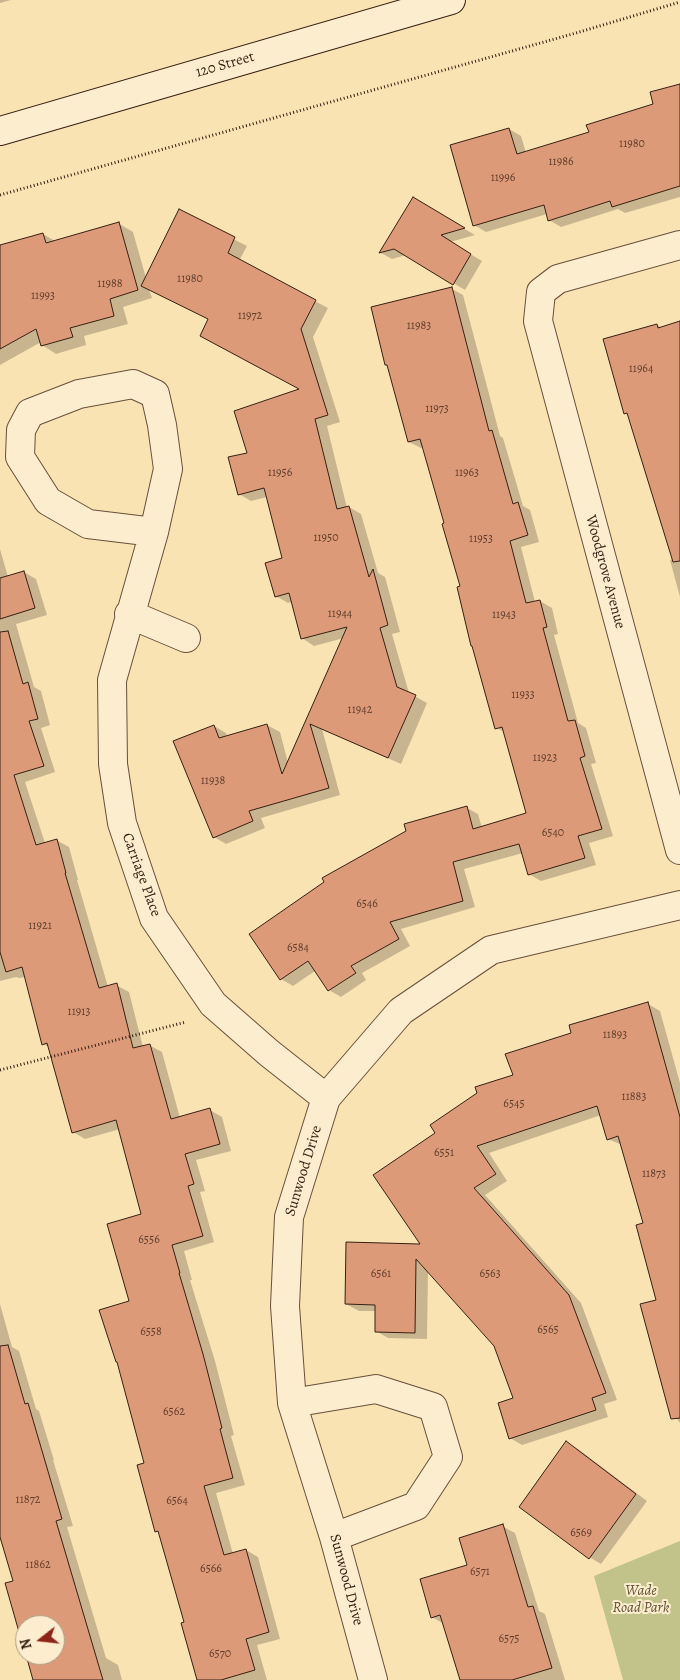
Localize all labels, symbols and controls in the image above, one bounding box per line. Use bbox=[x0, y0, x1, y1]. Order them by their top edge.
street label: 120 Street bbox=[194, 48, 256, 82]
house number: 11980 bbox=[619, 137, 645, 151]
house number: 11986 bbox=[548, 155, 574, 169]
house number: 11996 bbox=[491, 171, 515, 185]
house number: 11980 bbox=[177, 272, 203, 286]
house number: 11988 bbox=[97, 277, 123, 291]
house number: 11993 bbox=[31, 289, 55, 303]
house number: 11972 bbox=[238, 309, 262, 323]
house number: 11983 bbox=[407, 319, 431, 333]
house number: 11964 bbox=[629, 362, 653, 376]
house number: 11973 bbox=[425, 402, 449, 416]
house number: 11956 bbox=[268, 466, 292, 480]
house number: 11963 bbox=[455, 466, 479, 480]
street label: Woodgrove Avenue bbox=[581, 513, 629, 631]
house number: 11950 bbox=[313, 531, 339, 545]
house number: 11953 bbox=[469, 532, 493, 546]
house number: 11944 bbox=[328, 607, 352, 621]
house number: 11943 bbox=[492, 608, 516, 622]
house number: 11933 bbox=[511, 688, 535, 702]
house number: 11942 bbox=[348, 703, 372, 717]
house number: 11923 bbox=[533, 751, 557, 765]
house number: 11938 bbox=[201, 774, 225, 788]
house number: 6540 bbox=[542, 826, 564, 840]
street label: Carriage Place bbox=[117, 831, 165, 919]
house number: 6546 bbox=[356, 897, 378, 911]
house number: 11921 bbox=[28, 919, 52, 933]
house number: 6584 bbox=[287, 941, 309, 955]
house number: 11913 bbox=[68, 1005, 90, 1019]
house number: 11893 bbox=[603, 1028, 627, 1042]
house number: 11883 bbox=[622, 1090, 646, 1104]
house number: 6545 bbox=[503, 1097, 525, 1111]
street label: Sunwood Drive bbox=[282, 1123, 326, 1219]
house number: 6551 bbox=[434, 1146, 454, 1160]
house number: 11873 bbox=[642, 1167, 666, 1181]
house number: 6556 bbox=[138, 1233, 160, 1247]
house number: 6561 bbox=[371, 1267, 391, 1281]
house number: 6563 bbox=[479, 1267, 501, 1281]
house number: 6565 bbox=[537, 1323, 559, 1337]
house number: 6558 bbox=[140, 1325, 162, 1339]
house number: 6562 bbox=[163, 1405, 185, 1419]
house number: 11872 bbox=[16, 1493, 40, 1507]
house number: 6564 bbox=[166, 1494, 188, 1508]
house number: 6569 bbox=[570, 1526, 592, 1540]
street label: Sunwood Drive bbox=[325, 1532, 367, 1628]
house number: 11862 bbox=[25, 1558, 51, 1572]
house number: 6566 bbox=[200, 1562, 222, 1576]
house number: 6571 bbox=[470, 1565, 490, 1579]
park label: Wade Road Park bbox=[613, 1582, 669, 1617]
north arrow bbox=[15, 1615, 65, 1665]
house number: 6575 bbox=[499, 1632, 519, 1646]
text: N bbox=[16, 1636, 37, 1652]
house number: 6570 bbox=[209, 1647, 231, 1661]

